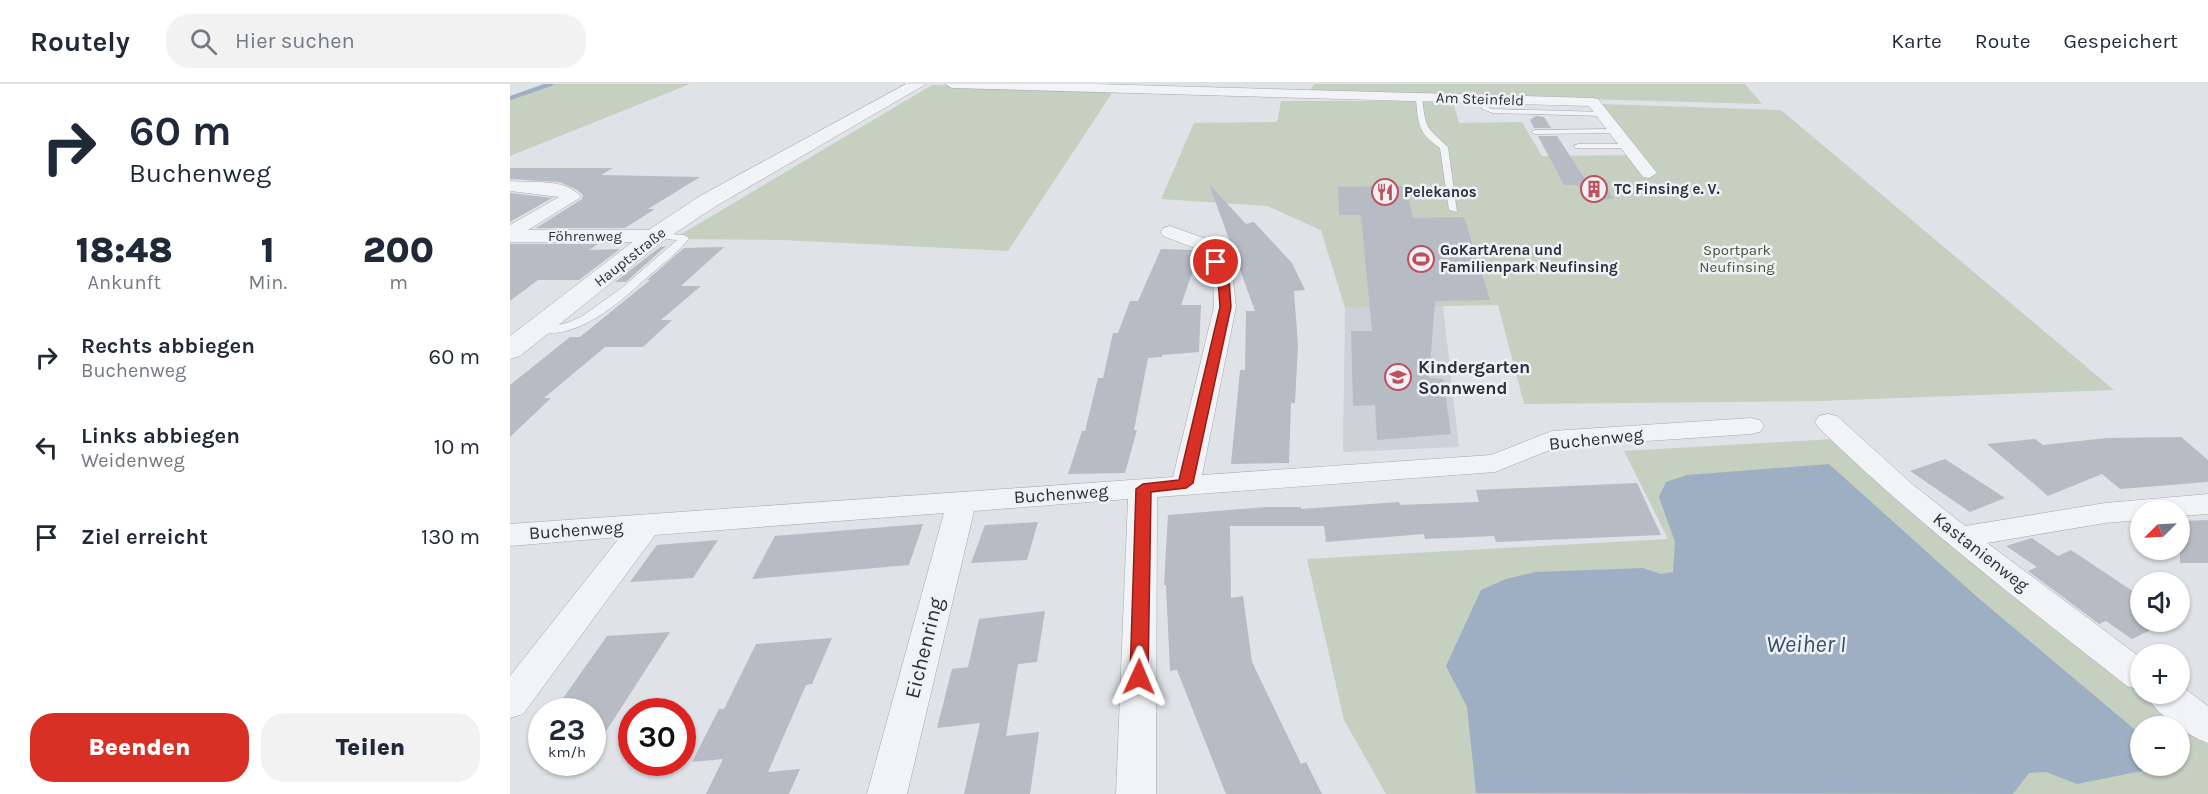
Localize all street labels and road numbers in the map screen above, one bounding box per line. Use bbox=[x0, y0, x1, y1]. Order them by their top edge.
street label: Am Steinfeld bbox=[1436, 88, 1524, 110]
street label: Hauptstraße bbox=[591, 223, 669, 291]
street label: Föhrenweg bbox=[548, 227, 622, 245]
street label: Buchenweg bbox=[1548, 423, 1644, 455]
street label: Buchenweg bbox=[1013, 480, 1109, 508]
street label: Kastanienweg bbox=[1929, 508, 2033, 596]
street label: Buchenweg bbox=[528, 516, 624, 544]
street label: Eichenring bbox=[900, 595, 948, 701]

